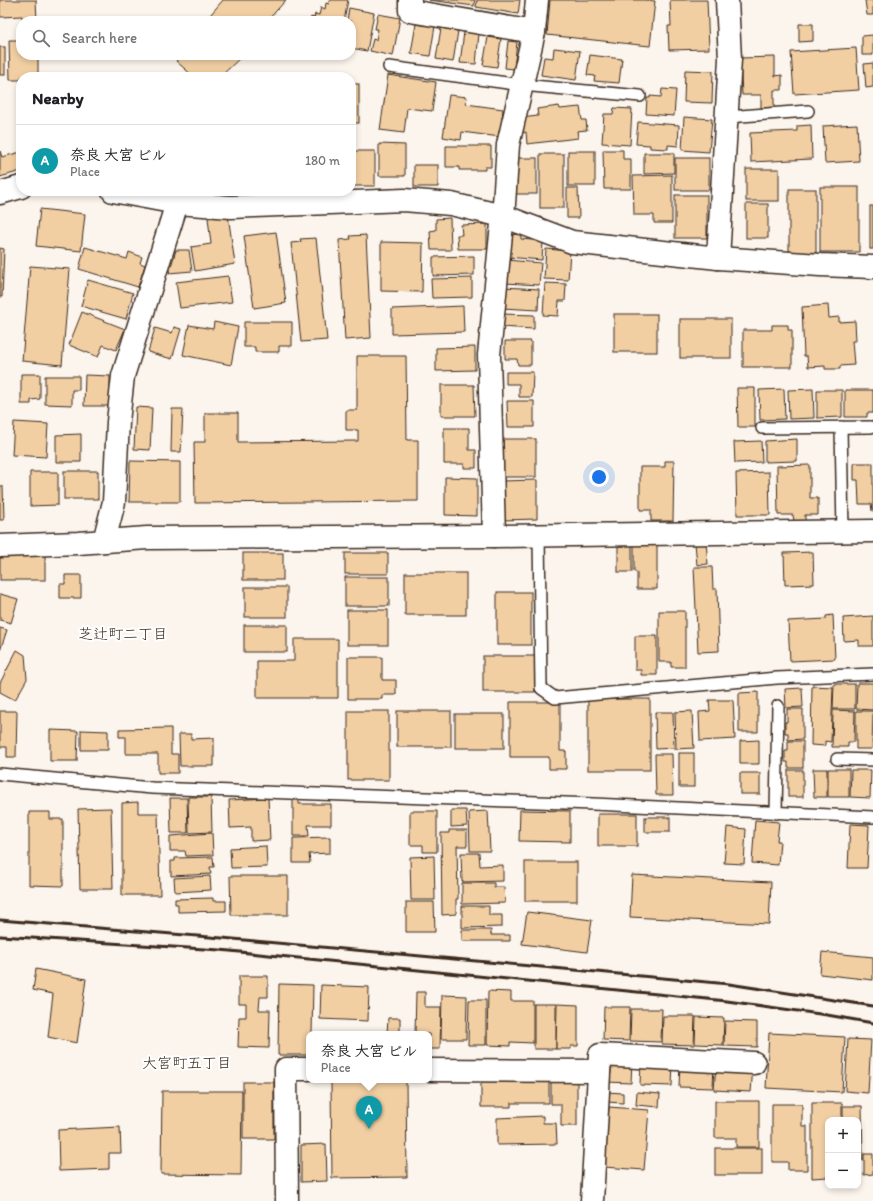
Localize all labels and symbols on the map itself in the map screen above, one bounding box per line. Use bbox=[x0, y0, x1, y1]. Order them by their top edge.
your location bbox=[589, 467, 609, 487]
district label: 芝辻町二丁目 bbox=[78, 625, 168, 643]
district label: 大宮町五丁目 bbox=[142, 1054, 232, 1072]
pin: A bbox=[356, 1096, 382, 1129]

